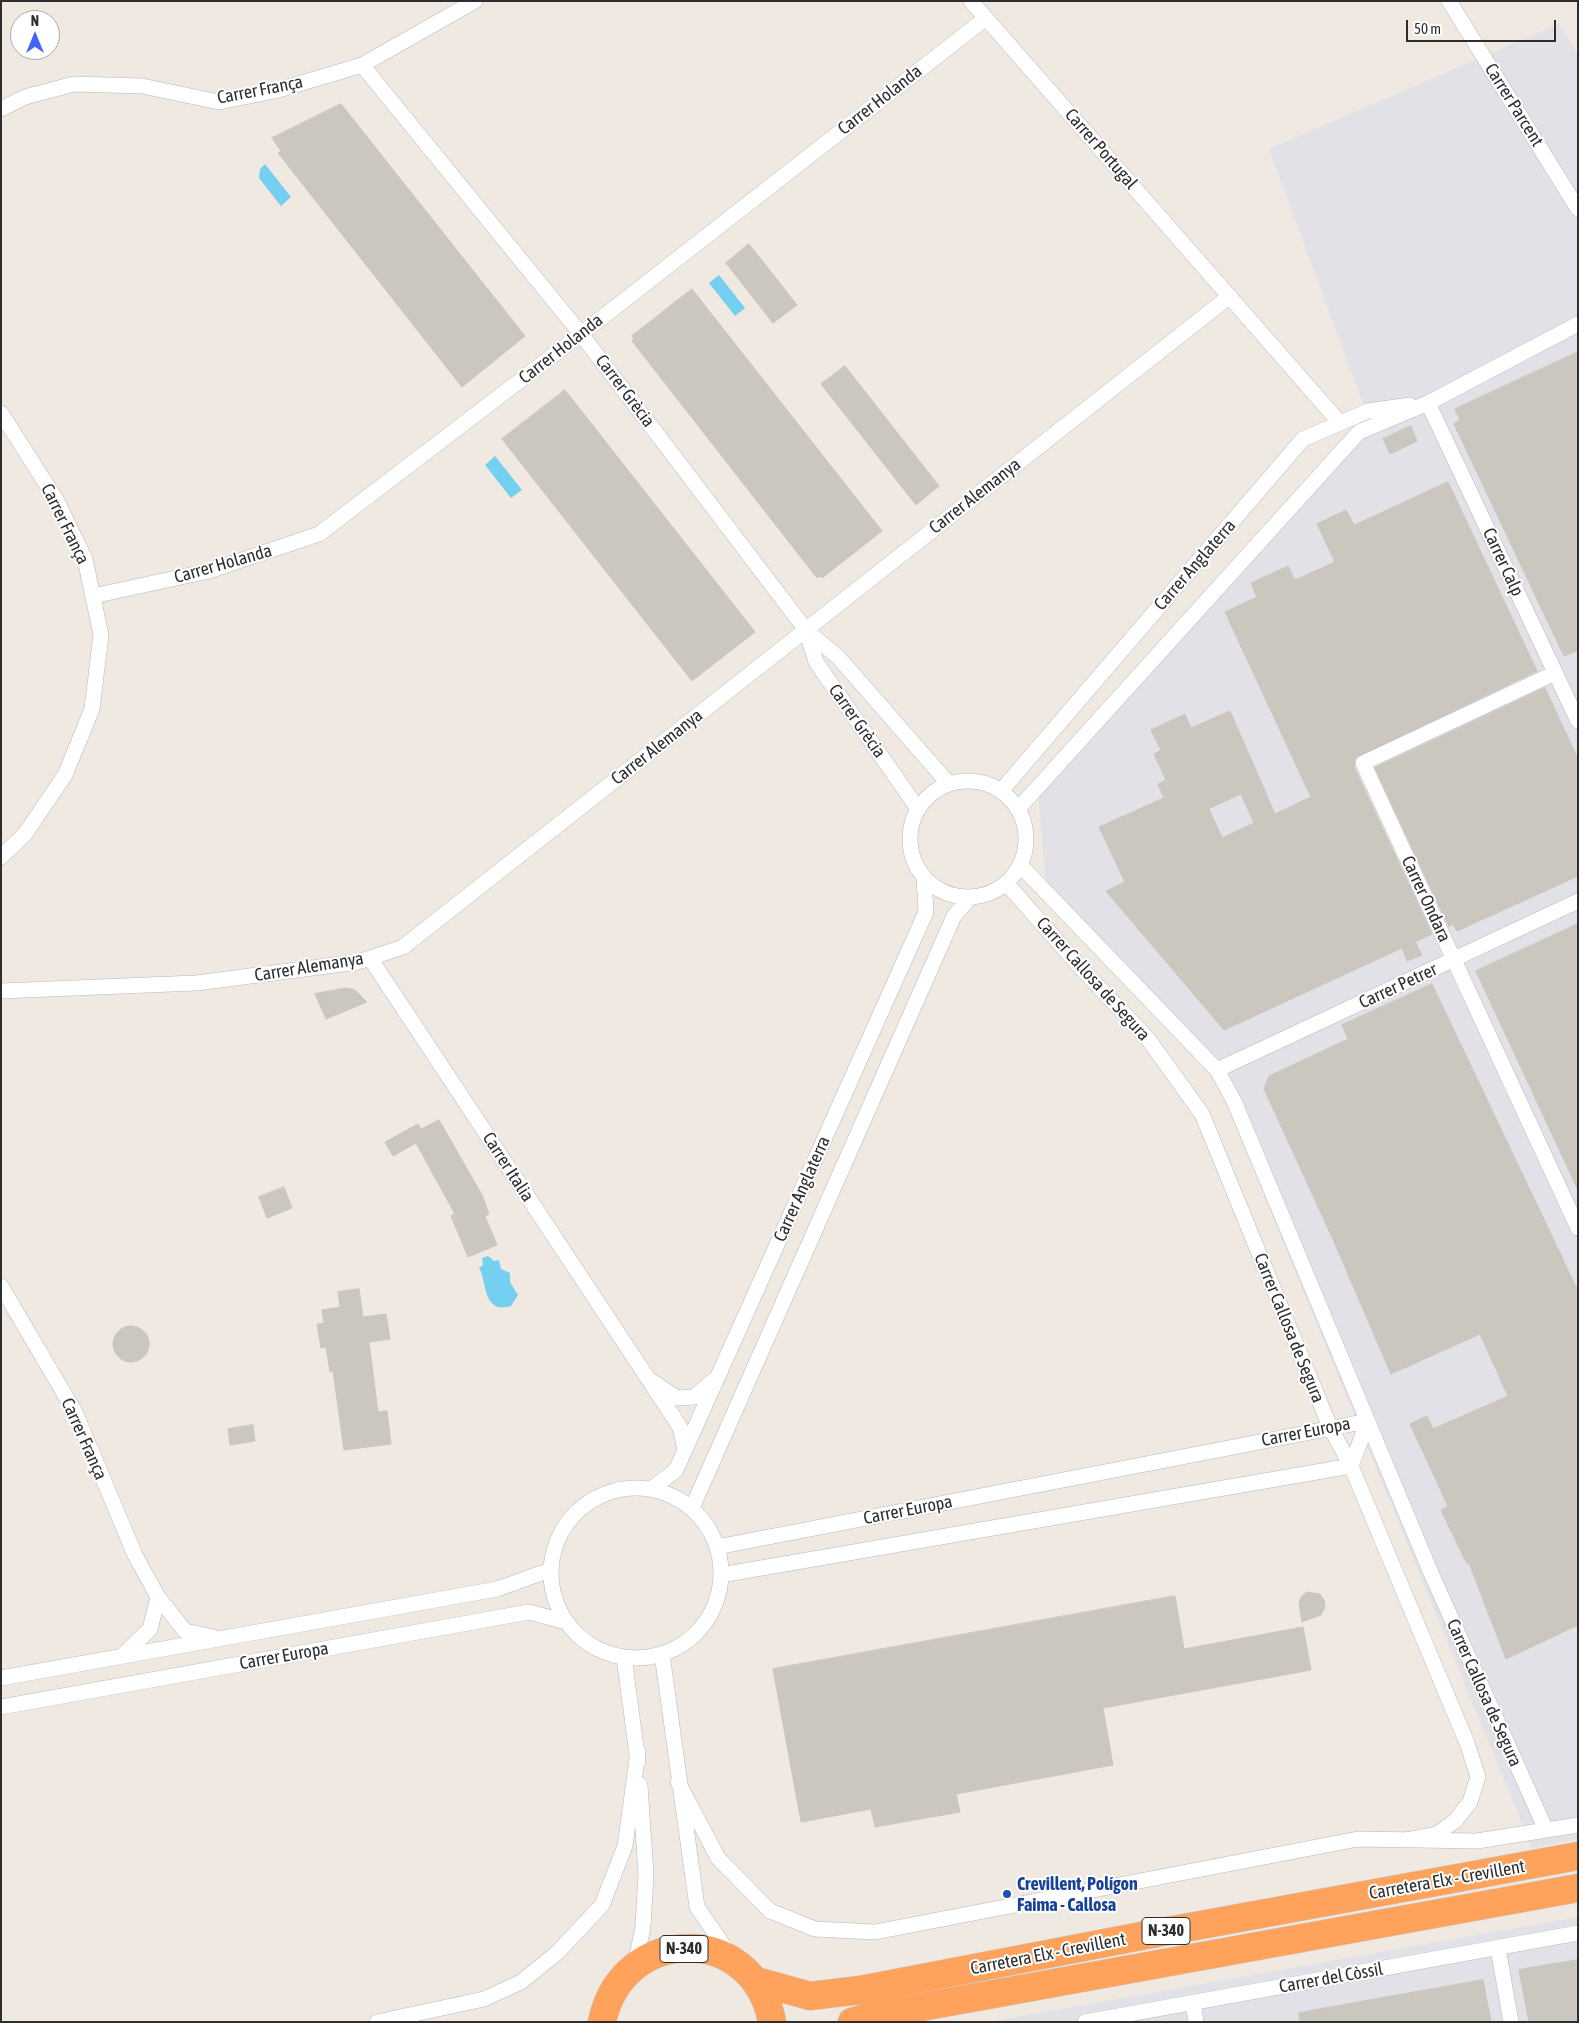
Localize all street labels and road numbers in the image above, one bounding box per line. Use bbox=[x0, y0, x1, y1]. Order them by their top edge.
street label: Carrer Parcent bbox=[1480, 59, 1548, 151]
street label: Carrer Holanda bbox=[834, 60, 926, 140]
street label: Carrer França bbox=[215, 71, 305, 109]
street label: Carrer Portugal bbox=[1060, 104, 1142, 194]
street label: Carrer Holanda bbox=[515, 309, 607, 389]
street label: Carrer Grècia bbox=[591, 351, 659, 431]
street label: Carrer Alemanya bbox=[925, 454, 1025, 538]
street label: Carrer França bbox=[36, 480, 94, 568]
street label: Carrer Anglaterra bbox=[1150, 515, 1240, 615]
street label: Carrer Calp bbox=[1478, 524, 1528, 600]
street label: Carrer Holanda bbox=[172, 540, 274, 588]
street label: Carrer Grècia bbox=[824, 680, 890, 762]
street label: Carrer Alemanya bbox=[607, 705, 707, 789]
street label: Carrer Ondara bbox=[1397, 853, 1455, 945]
street label: Carrer Callosa de Segura bbox=[1032, 913, 1154, 1045]
street label: Carrer Alemanya bbox=[253, 948, 365, 986]
street label: Carrer Petrer bbox=[1355, 958, 1441, 1014]
street label: Carrer Italia bbox=[478, 1128, 538, 1206]
street label: Carrer Anglaterra bbox=[769, 1133, 835, 1245]
street label: Carrer Callosa de Segura bbox=[1249, 1250, 1329, 1406]
street label: Carrer França bbox=[56, 1395, 112, 1483]
street label: Carrer Europa bbox=[1260, 1413, 1352, 1451]
street label: Carrer Europa bbox=[862, 1491, 954, 1529]
street label: Carrer Callosa de Segura bbox=[1442, 1616, 1526, 1770]
street label: Carrer Europa bbox=[238, 1638, 330, 1674]
street label: Carretera Elx - Crevillent bbox=[1367, 1856, 1527, 1904]
road number: N-340 bbox=[1142, 1918, 1190, 1944]
street label: Carretera Elx - Crevillent bbox=[969, 1928, 1127, 1980]
road number: N-340 bbox=[660, 1936, 708, 1962]
street label: Carrer del Còssil bbox=[1277, 1958, 1385, 1998]

